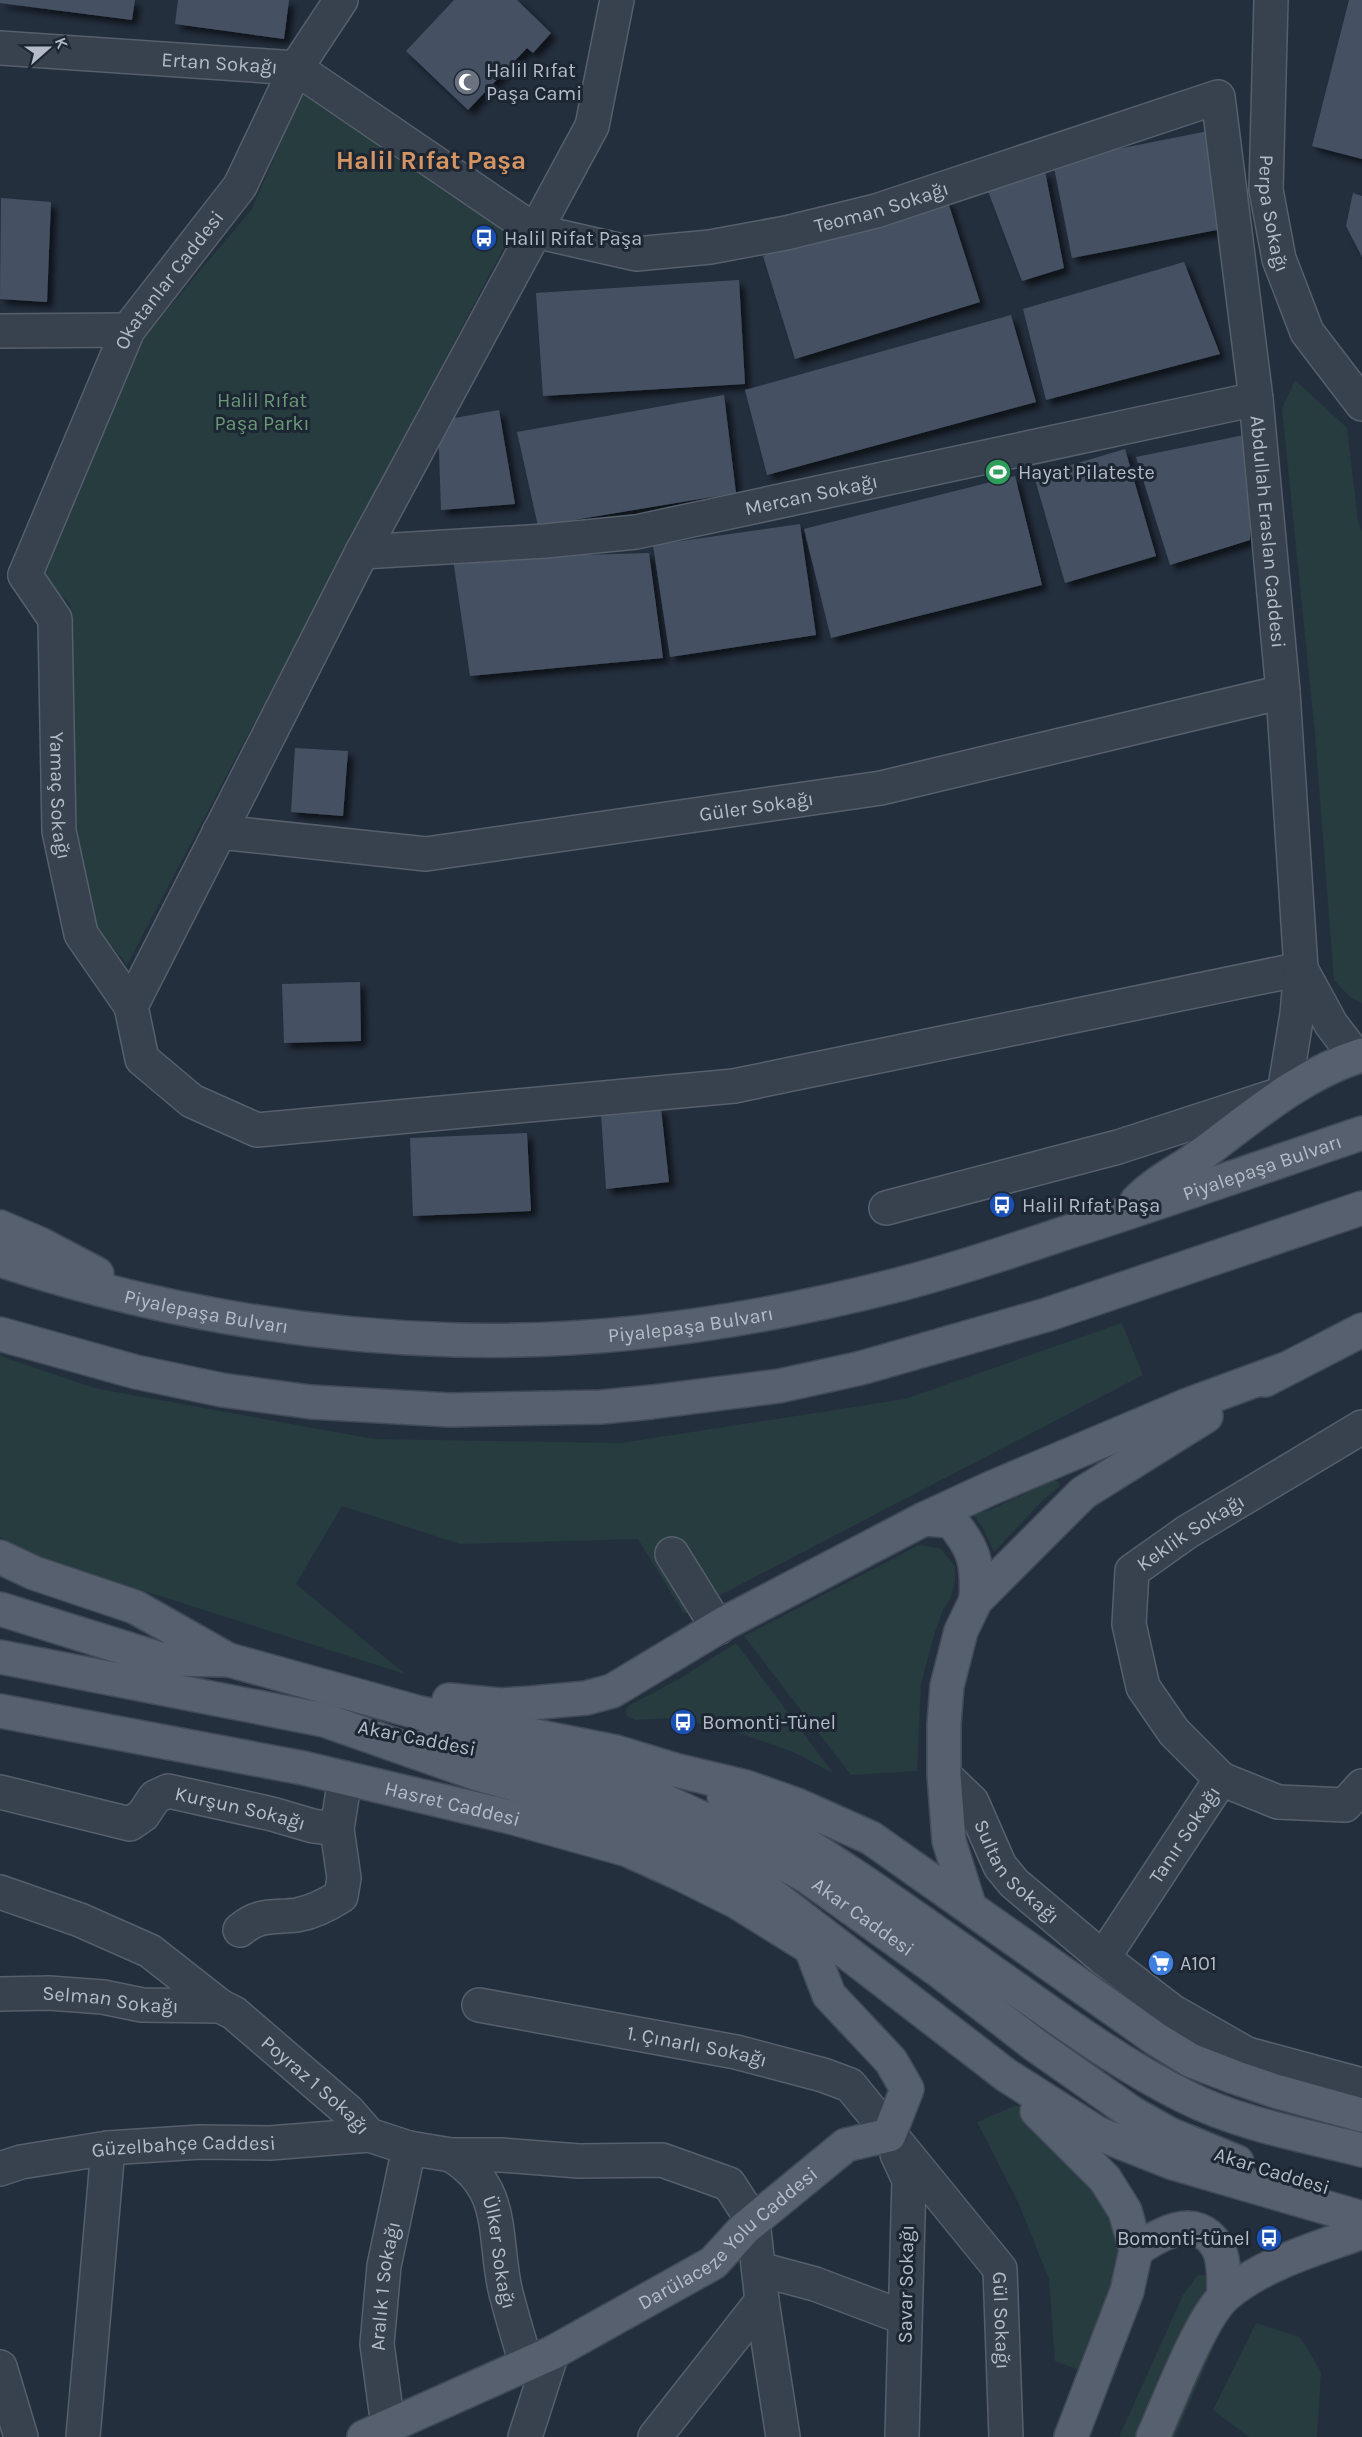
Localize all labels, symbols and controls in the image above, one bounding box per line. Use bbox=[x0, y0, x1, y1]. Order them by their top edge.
north arrow bbox=[18, 18, 78, 78]
text: K bbox=[51, 35, 72, 52]
street label: Ertan Sokağı bbox=[161, 47, 278, 78]
place label: Halil Rıfat Paşa Cami bbox=[486, 59, 582, 105]
mosque icon: Halil Rıfat Paşa Cami bbox=[452, 67, 482, 97]
district label: Halil Rıfat Paşa bbox=[336, 145, 526, 176]
street label: Perpa Sokağı bbox=[1254, 154, 1294, 275]
street label: Teoman Sokağı bbox=[812, 176, 951, 237]
street label: Okatanlar Caddesi bbox=[110, 206, 228, 353]
bus stop icon: Halil Rifat Paşa bbox=[469, 223, 499, 253]
place label: Halil Rifat Paşa bbox=[504, 227, 642, 250]
park label: Halil Rıfat Paşa Parkı bbox=[215, 389, 309, 435]
street label: Abdullah Eraslan Caddesi bbox=[1246, 414, 1290, 649]
sports icon: Hayat Pilateste bbox=[983, 457, 1013, 487]
place label: Hayat Pilateste bbox=[1018, 461, 1155, 484]
street label: Mercan Sokağı bbox=[743, 469, 880, 520]
street label: Yamaç Sokağı bbox=[46, 731, 76, 862]
street label: Güler Sokağı bbox=[698, 786, 815, 826]
street label: Piyalepaşa Bulvarı bbox=[1179, 1129, 1345, 1205]
bus stop icon: Halil Rıfat Paşa bbox=[987, 1190, 1017, 1220]
place label: Halil Rıfat Paşa bbox=[1022, 1194, 1160, 1217]
street label: Piyalepaşa Bulvarı bbox=[122, 1284, 290, 1338]
street label: Piyalepaşa Bulvarı bbox=[607, 1301, 775, 1347]
street label: Keklik Sokağı bbox=[1132, 1489, 1248, 1576]
bus stop icon: Bomonti-Tünel bbox=[668, 1707, 698, 1737]
place label: Bomonti-Tünel bbox=[702, 1711, 836, 1734]
street label: Akar Caddesi bbox=[356, 1715, 478, 1761]
street label: Hasret Caddesi bbox=[383, 1776, 523, 1831]
street label: Kurşun Sokağı bbox=[173, 1781, 308, 1835]
street label: Tanır Sokağı bbox=[1144, 1781, 1225, 1887]
street label: Sultan Sokağı bbox=[970, 1816, 1064, 1928]
street label: Akar Caddesi bbox=[808, 1872, 919, 1961]
supermarket icon: A101 bbox=[1146, 1948, 1176, 1978]
place label: A101 bbox=[1180, 1952, 1217, 1975]
street label: Selman Sokağı bbox=[42, 1981, 179, 2017]
street label: 1. Çınarlı Sokağı bbox=[625, 2021, 770, 2071]
street label: Poyraz 1 Sokağı bbox=[257, 2030, 375, 2139]
street label: Güzelbahçe Caddesi bbox=[90, 2130, 277, 2162]
street label: Akar Caddesi bbox=[1212, 2143, 1332, 2199]
street label: Darülaceze Yolu Caddesi bbox=[634, 2162, 822, 2314]
street label: Ülker Sokağı bbox=[478, 2192, 521, 2311]
street label: Aralık 1 Sokağı bbox=[365, 2219, 405, 2353]
bus stop icon: Bomonti-tünel bbox=[1254, 2223, 1284, 2253]
street label: Savar Sokağı bbox=[893, 2224, 919, 2344]
place label: Bomonti-tünel bbox=[1117, 2227, 1250, 2250]
street label: Gül Sokağı bbox=[989, 2271, 1015, 2370]

